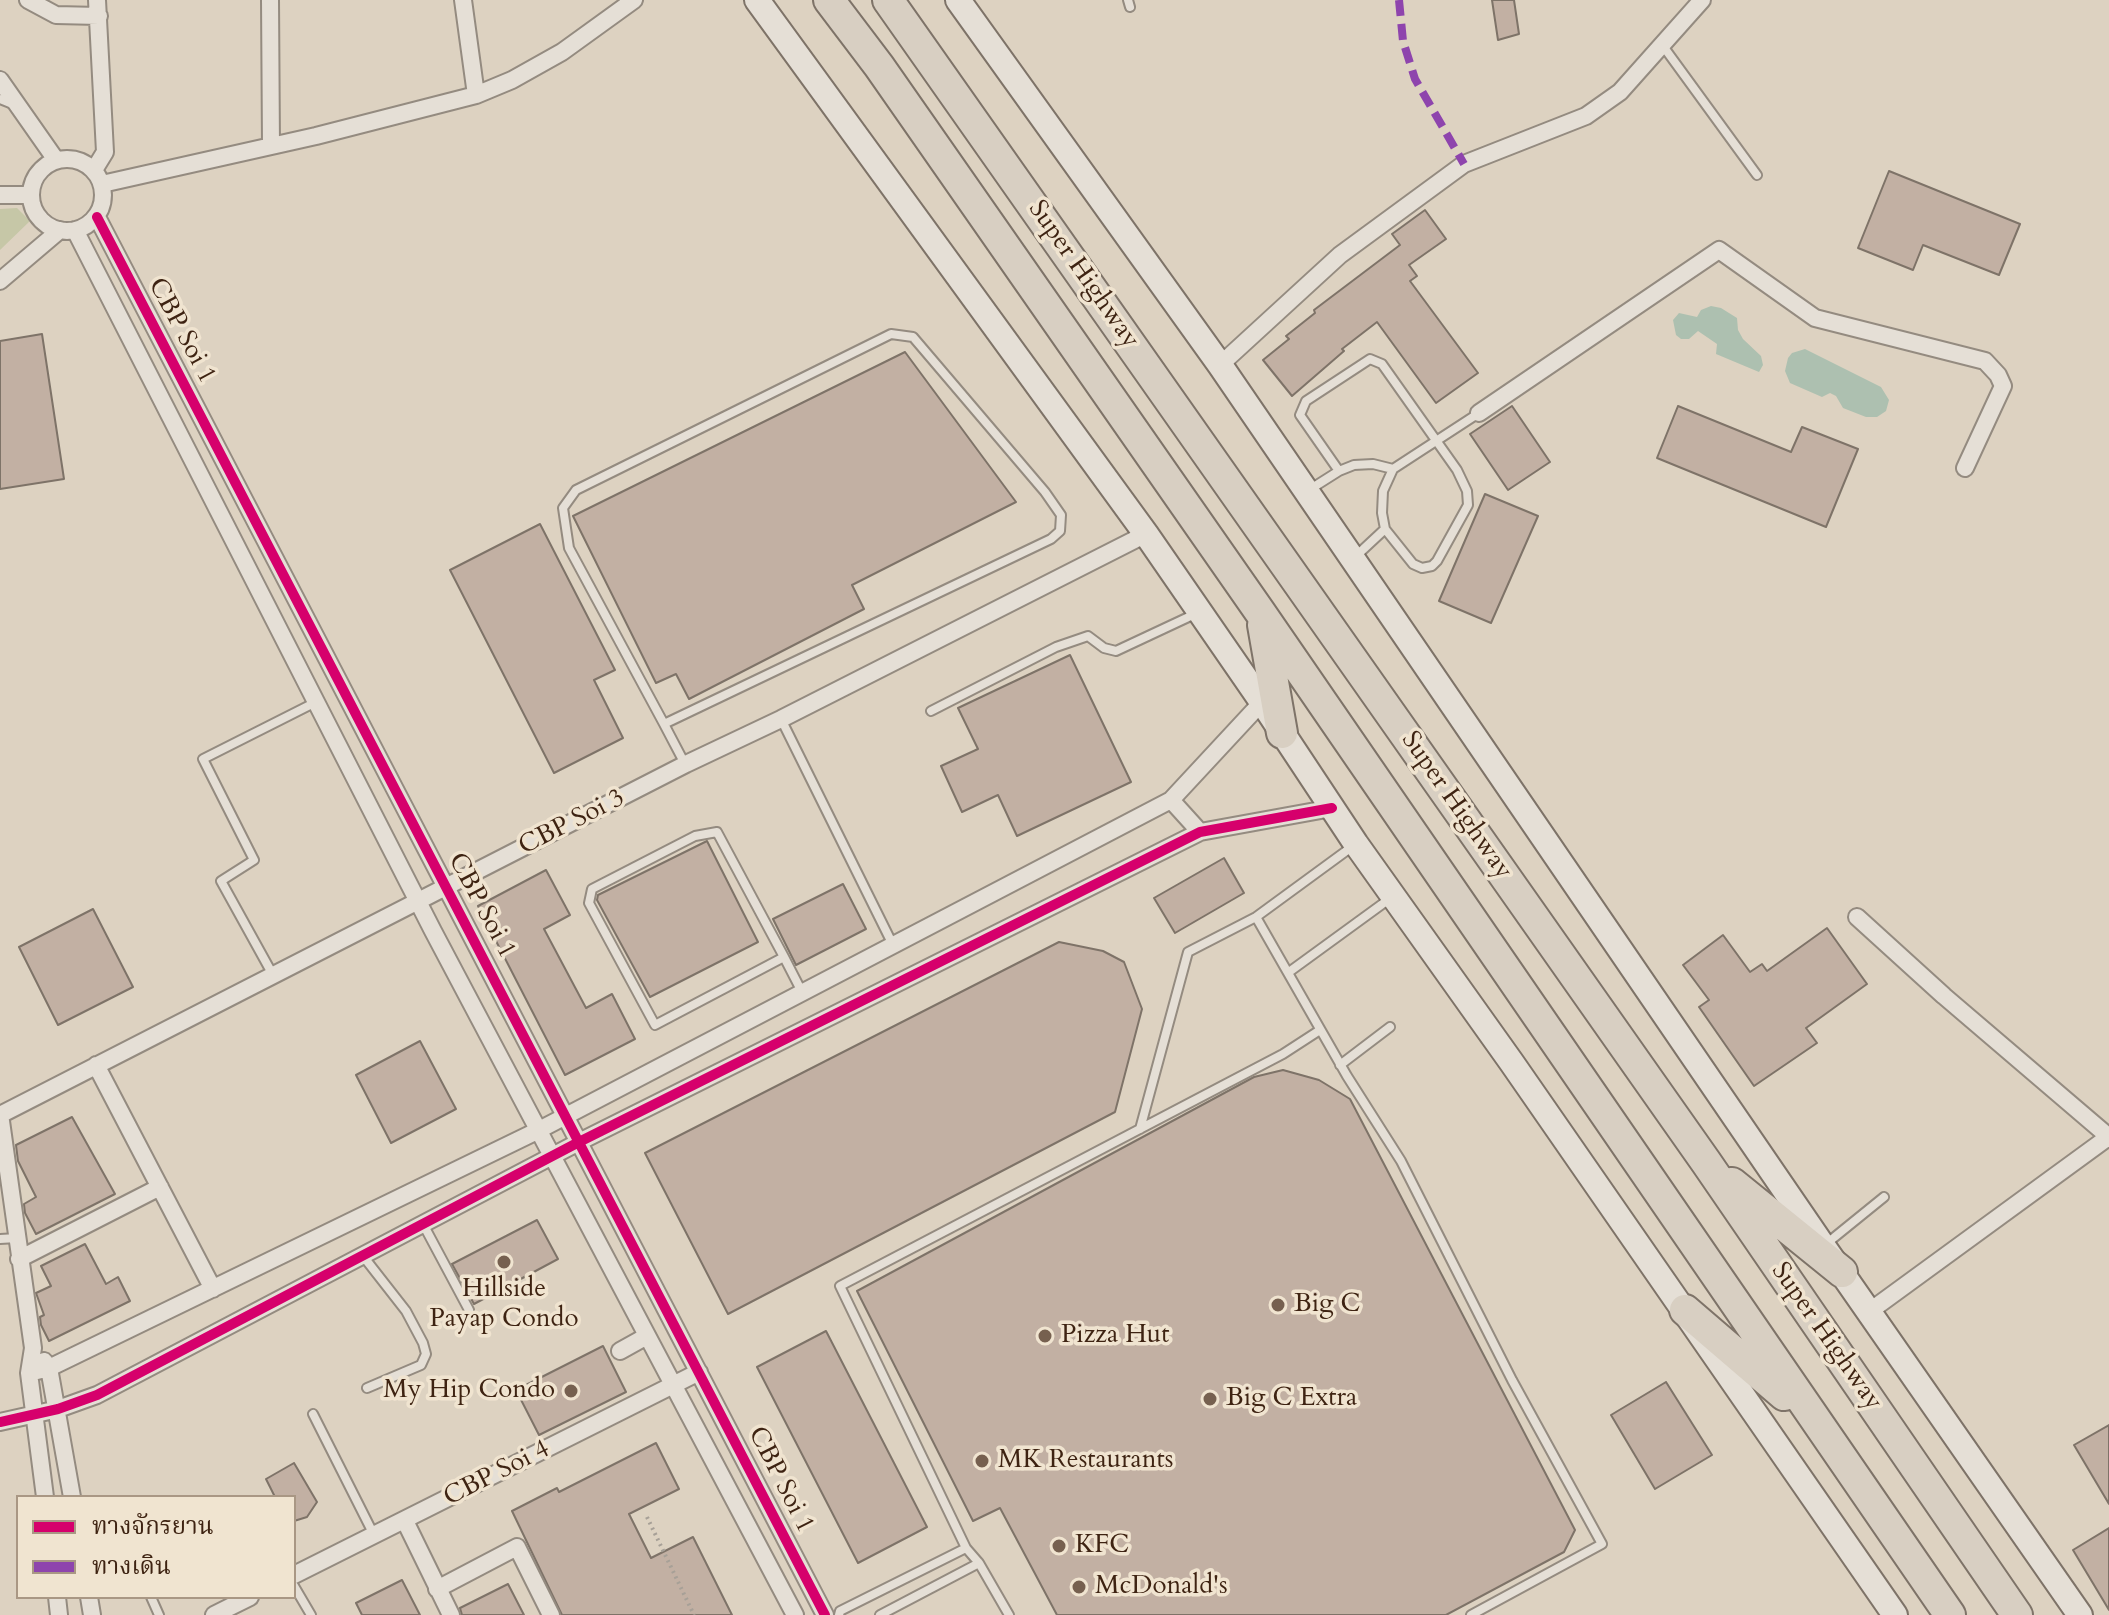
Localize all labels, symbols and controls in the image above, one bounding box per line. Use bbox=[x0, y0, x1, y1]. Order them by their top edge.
street label: Super Highway bbox=[1021, 195, 1145, 355]
street label: CBP Soi 1 bbox=[140, 273, 222, 389]
street label: Super Highway bbox=[1394, 726, 1518, 886]
street label: CBP Soi 3 bbox=[514, 783, 630, 863]
street label: CBP Soi 1 bbox=[440, 848, 522, 964]
marker: Hillside Payap Condo bbox=[495, 1253, 513, 1271]
street label: Super Highway bbox=[1764, 1257, 1888, 1417]
place label: Hillside Payap Condo bbox=[429, 1274, 579, 1336]
place label: Big C bbox=[1294, 1289, 1360, 1321]
marker: Big C bbox=[1269, 1296, 1287, 1314]
place label: Pizza Hut bbox=[1061, 1320, 1169, 1352]
marker: Pizza Hut bbox=[1036, 1327, 1054, 1345]
place label: My Hip Condo bbox=[383, 1375, 555, 1407]
marker: My Hip Condo bbox=[562, 1382, 580, 1400]
place label: Big C Extra bbox=[1226, 1383, 1357, 1415]
marker: Big C Extra bbox=[1201, 1390, 1219, 1408]
street label: CBP Soi 1 bbox=[740, 1422, 820, 1538]
street label: CBP Soi 4 bbox=[439, 1434, 555, 1514]
place label: MK Restaurants bbox=[998, 1445, 1173, 1477]
marker: MK Restaurants bbox=[973, 1452, 991, 1470]
legend bbox=[16, 1495, 296, 1599]
text: ทางจักรยาน bbox=[92, 1510, 214, 1543]
place label: KFC bbox=[1075, 1530, 1129, 1562]
marker: KFC bbox=[1050, 1537, 1068, 1555]
text: ทางเดิน bbox=[92, 1550, 171, 1583]
place label: McDonald's bbox=[1095, 1571, 1228, 1603]
marker: McDonald's bbox=[1070, 1578, 1088, 1596]

